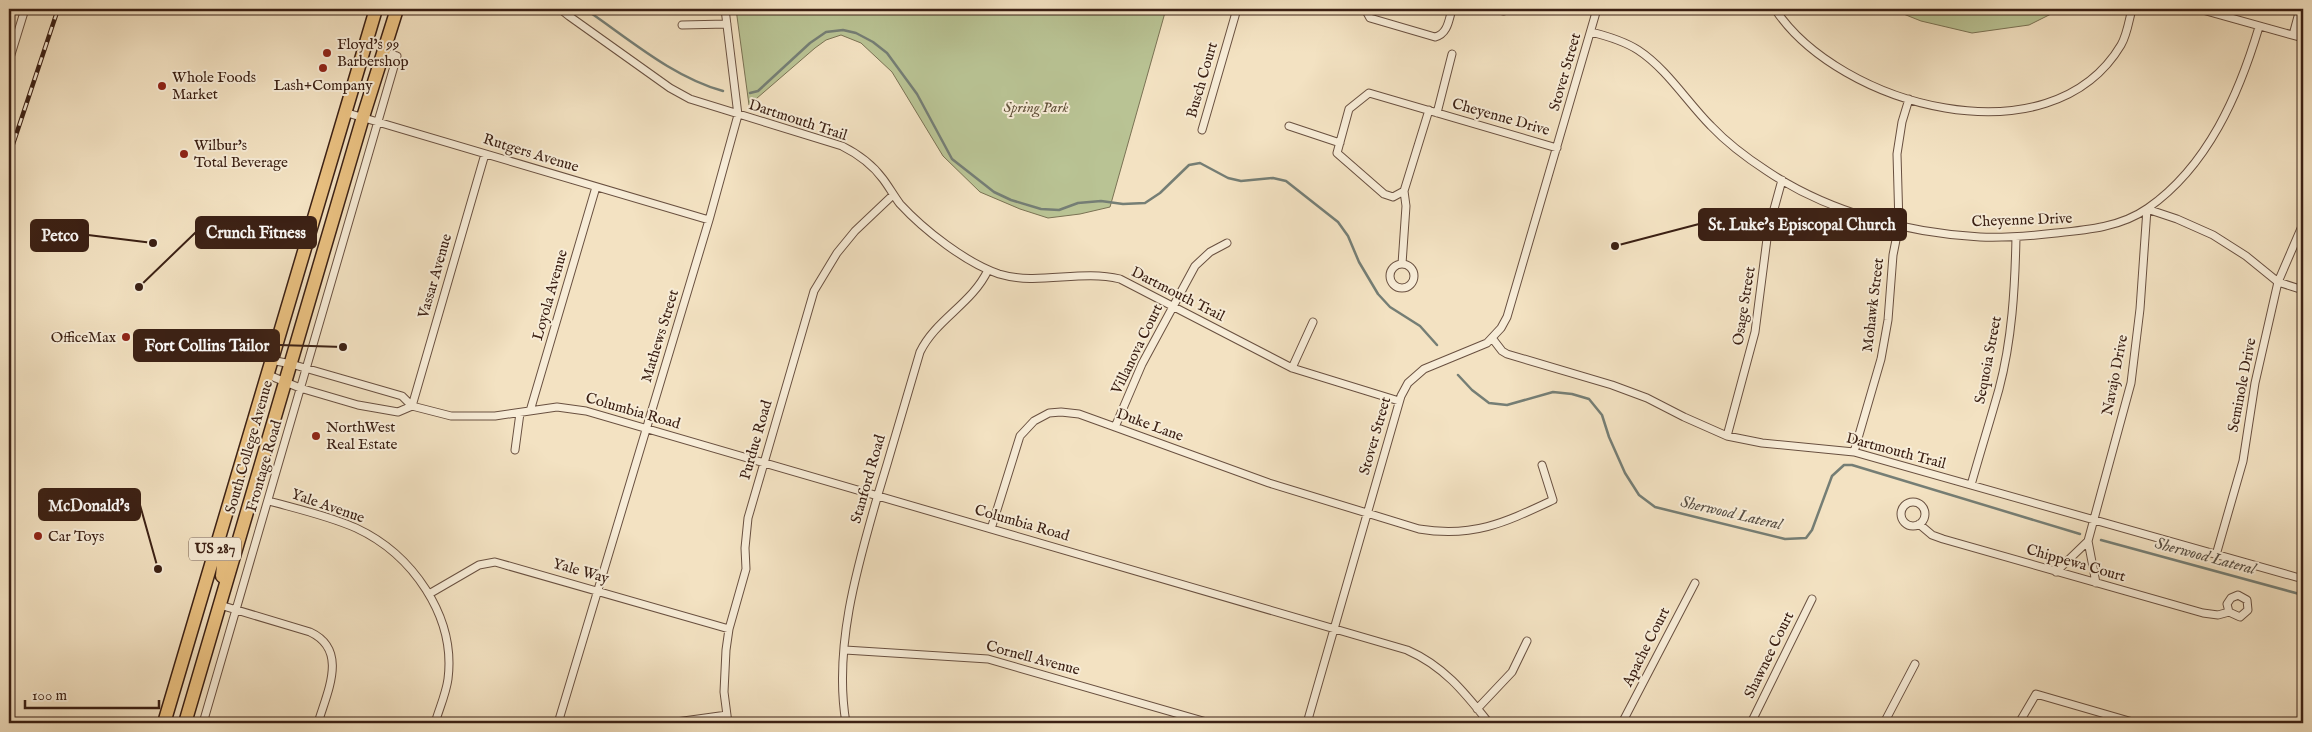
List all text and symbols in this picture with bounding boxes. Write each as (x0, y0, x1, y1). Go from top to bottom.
street label: Stover Street (1545, 31, 1585, 113)
place label: Floyd's 99 Barbershop (337, 35, 409, 71)
street label: Busch Court (1182, 40, 1222, 120)
marker: Floyd's 99 Barbershop (321, 47, 333, 59)
marker: Lash+Company (317, 62, 329, 74)
place label: Whole Foods Market (172, 68, 256, 104)
place label: Lash+Company (273, 76, 373, 95)
marker: Whole Foods Market (156, 80, 168, 92)
street label: Cheyenne Drive (1450, 94, 1552, 140)
street label: Dartmouth Trail (746, 95, 851, 145)
park label: Spring Park (1004, 98, 1068, 118)
street label: Rutgers Avenue (481, 129, 581, 177)
place label: Wilbur's Total Beverage (194, 136, 288, 172)
marker: Wilbur's Total Beverage (178, 148, 190, 160)
callout: St. Luke's Episcopal Church (1699, 209, 1906, 240)
street label: Cheyenne Drive (1971, 209, 2073, 231)
text: St. Luke's Episcopal Church (1708, 216, 1896, 236)
callout: Crunch Fitness (196, 217, 316, 248)
callout: Petco (31, 220, 88, 251)
text: Crunch Fitness (206, 224, 306, 244)
text: Petco (41, 227, 79, 247)
street label: Vassar Avenue (414, 231, 456, 321)
street label: Loyola Avenue (528, 247, 572, 343)
street label: Mohawk Street (1858, 257, 1888, 353)
street label: Dartmouth Trail (1128, 262, 1229, 326)
street label: Osage Street (1728, 265, 1760, 347)
street label: Mathews Street (637, 287, 683, 385)
street label: Villanova Court (1107, 301, 1167, 398)
street label: Sequoia Street (1970, 315, 2006, 405)
place label: OfficeMax (51, 328, 117, 347)
callout: Fort Collins Tailor (134, 330, 279, 361)
marker: OfficeMax (120, 331, 132, 343)
street label: Navajo Drive (2098, 333, 2132, 417)
street label: Seminole Drive (2224, 336, 2260, 434)
text: Fort Collins Tailor (145, 337, 269, 357)
street label: South College Avenue (221, 378, 277, 516)
street label: Columbia Road (583, 388, 684, 434)
street label: Stover Street (1355, 395, 1395, 477)
street label: Purdue Road (736, 397, 777, 482)
street label: Duke Lane (1114, 404, 1186, 446)
street label: Frontage Road (242, 417, 286, 514)
place label: NorthWest Real Estate (326, 418, 398, 454)
street label: Dartmouth Trail (1844, 429, 1949, 474)
marker: NorthWest Real Estate (310, 430, 322, 442)
street label: Stanford Road (846, 431, 890, 526)
street label: Yale Avenue (289, 485, 367, 527)
callout: McDonald's (39, 489, 140, 520)
water label: Sherwood Lateral (1678, 493, 1785, 536)
text: McDonald's (48, 497, 130, 517)
street label: Columbia Road (972, 500, 1073, 546)
place label: Car Toys (48, 527, 104, 546)
marker: Car Toys (32, 530, 44, 542)
water label: Sherwood Lateral (2152, 534, 2259, 580)
road number: US 287 (189, 538, 241, 560)
street label: Chippewa Court (2024, 540, 2128, 586)
street label: Yale Way (551, 554, 612, 588)
street label: Apache Court (1617, 604, 1674, 691)
street label: Shawnee Court (1740, 609, 1798, 701)
street label: Cornell Avenue (984, 636, 1082, 680)
scale bar (25, 677, 159, 709)
text: 100 m (32, 686, 68, 705)

